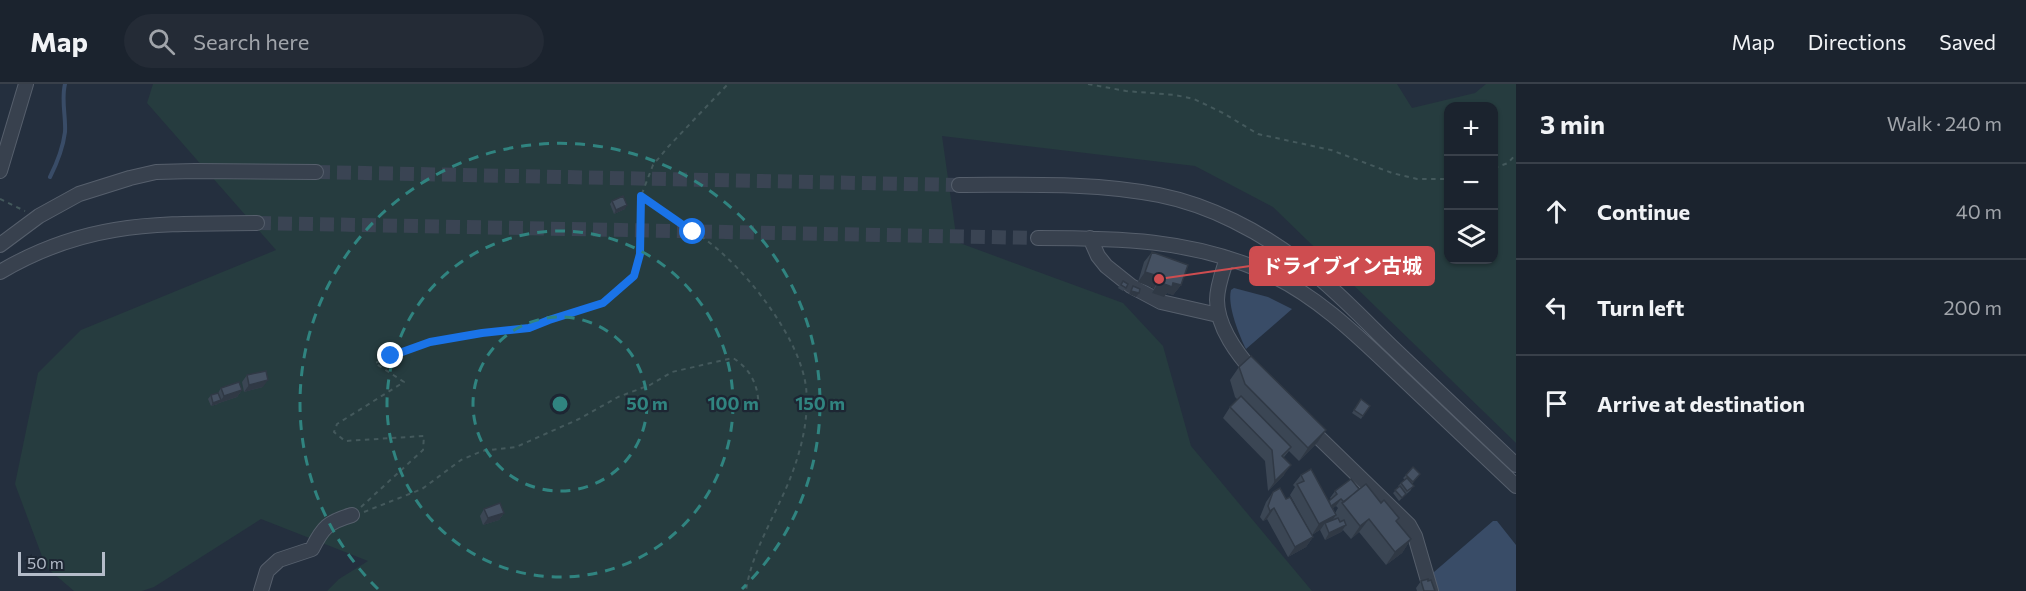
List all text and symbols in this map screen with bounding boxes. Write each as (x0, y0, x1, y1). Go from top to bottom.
search box (124, 14, 544, 68)
text: Map (30, 24, 88, 58)
icon: search (145, 25, 178, 58)
text: Search here (193, 28, 309, 55)
text: Map (1732, 29, 1775, 54)
text: Directions (1808, 29, 1906, 54)
text: Saved (1939, 29, 1996, 54)
map controls (1444, 102, 1498, 264)
button: + (1444, 102, 1498, 156)
text: 3 min (1540, 108, 1605, 139)
text: Walk · 240 m (1887, 111, 2002, 135)
button: − (1444, 156, 1498, 210)
icon: ahead (1540, 195, 1573, 228)
text: Continue (1597, 198, 1690, 225)
text: 40 m (1956, 199, 2002, 223)
button: layers (1444, 210, 1498, 264)
route start (679, 218, 705, 244)
callout: ドライブイン古城 (1250, 247, 1434, 285)
text: ドライブイン古城 (1262, 253, 1422, 277)
icon: left (1540, 291, 1573, 324)
text: Turn left (1597, 294, 1684, 321)
text: 200 m (1944, 295, 2002, 319)
route end (377, 342, 403, 368)
icon: arrive (1540, 387, 1573, 420)
text: Arrive at destination (1597, 390, 1805, 417)
text: 50 m (626, 392, 668, 414)
text: 100 m (707, 392, 759, 414)
text: 150 m (795, 392, 845, 414)
centre of rings (550, 394, 570, 414)
scale bar (18, 549, 105, 576)
text: 50 m (27, 553, 64, 572)

